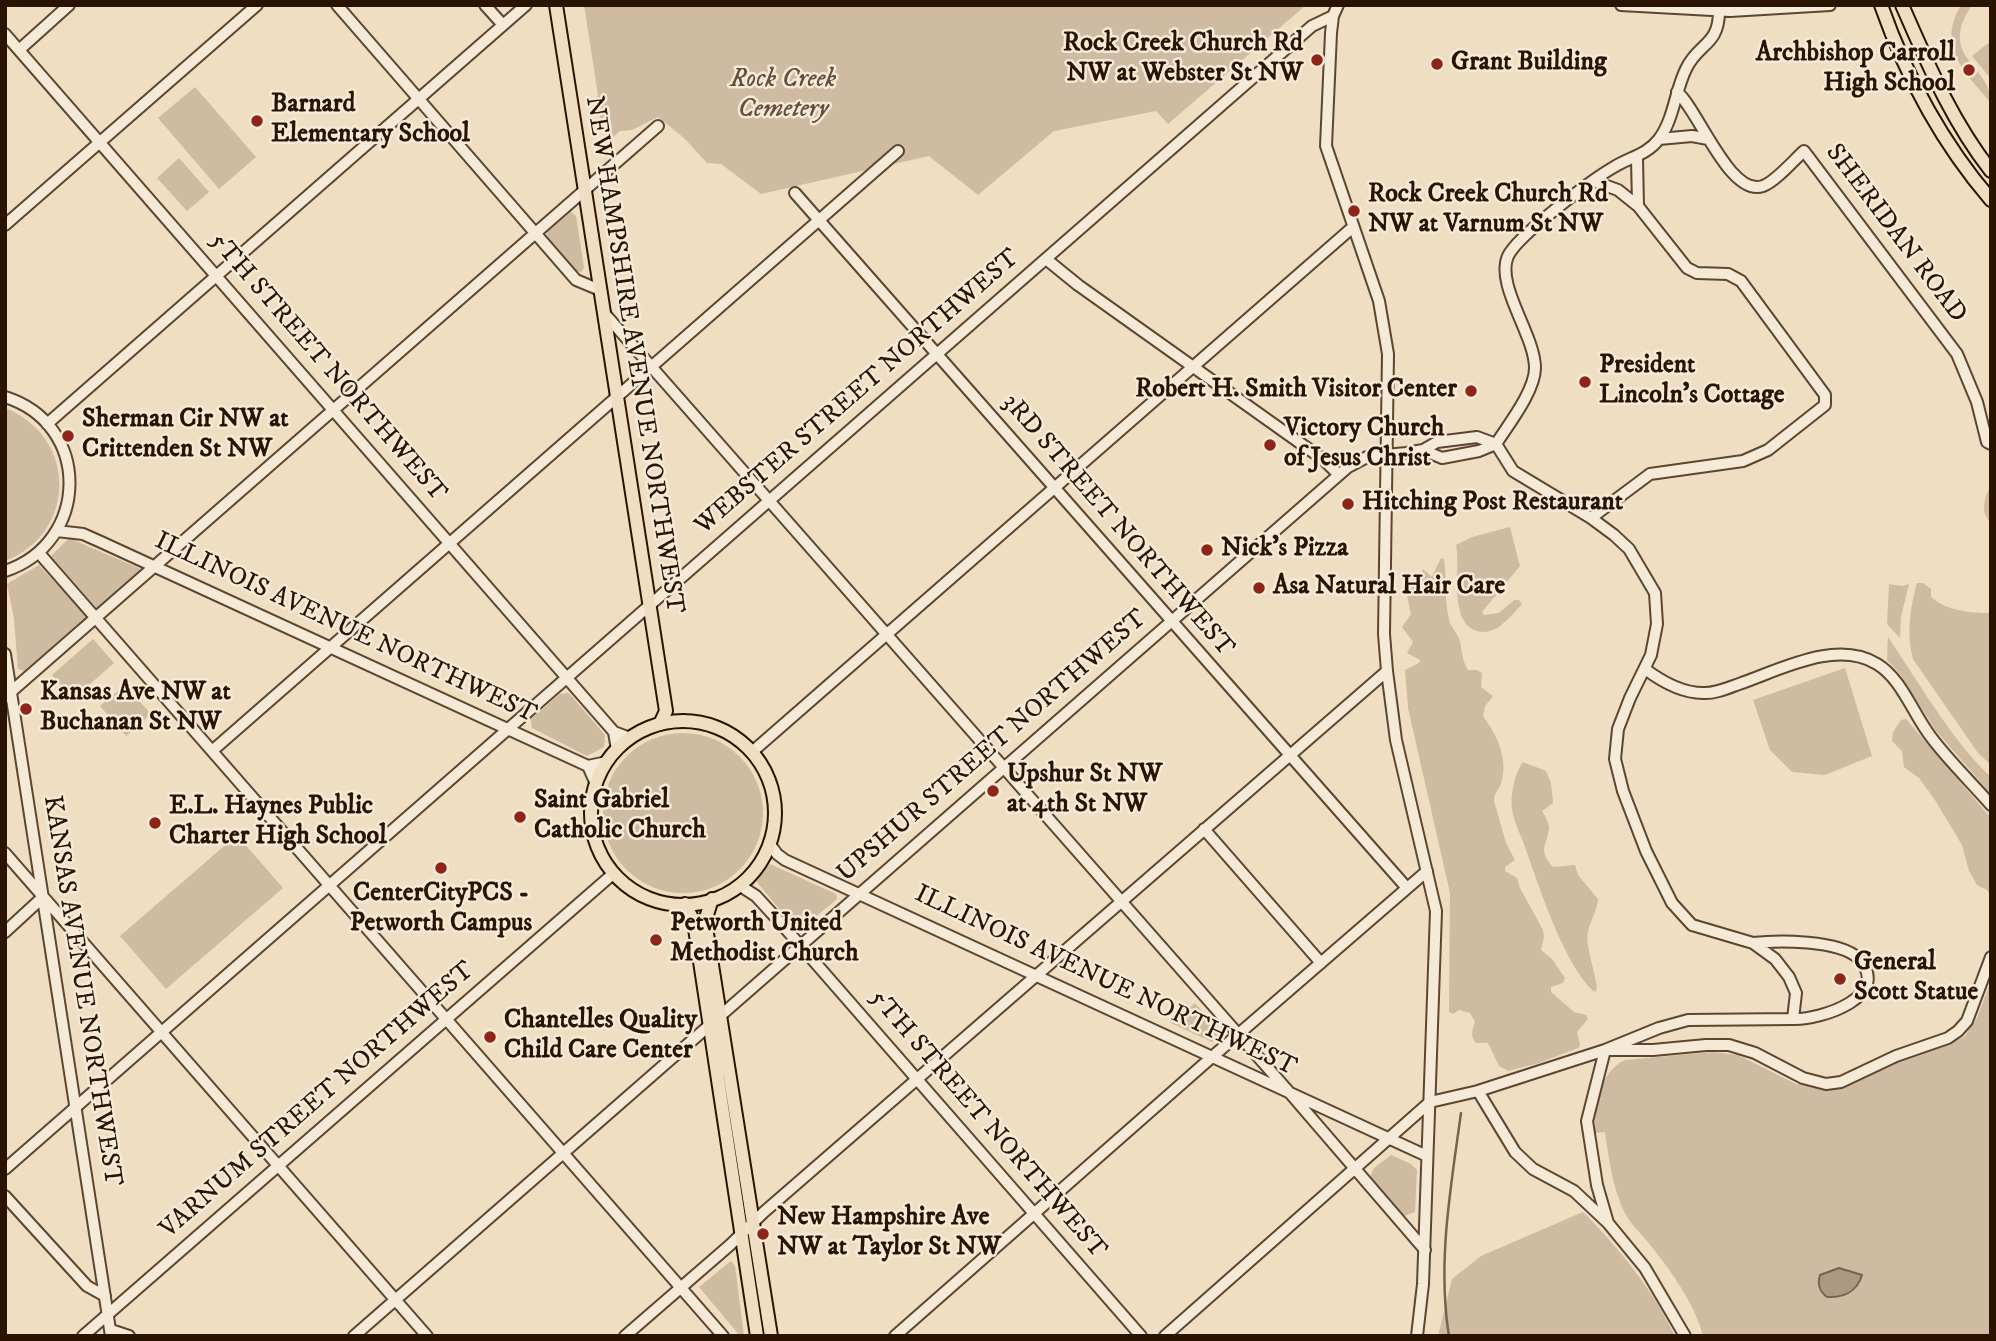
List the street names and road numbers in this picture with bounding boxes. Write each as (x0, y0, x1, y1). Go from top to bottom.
street label: NEW HAMPSHIRE AVENUE NORTHWEST (577, 94, 689, 616)
street label: SHERIDAN ROAD (1818, 138, 1972, 330)
street label: 5TH STREET NORTHWEST (202, 227, 452, 509)
street label: WEBSTER STREET NORTHWEST (689, 244, 1027, 542)
street label: 3RD STREET NORTHWEST (994, 388, 1240, 664)
street label: ILLINOIS AVENUE NORTHWEST (149, 527, 541, 731)
street label: UPSHUR STREET NORTHWEST (832, 604, 1154, 890)
street label: KANSAS AVENUE NORTHWEST (35, 793, 127, 1189)
street label: ILLINOIS AVENUE NORTHWEST (909, 880, 1301, 1084)
street label: VARNUM STREET NORTHWEST (154, 956, 482, 1246)
street label: 5TH STREET NORTHWEST (862, 984, 1112, 1266)

